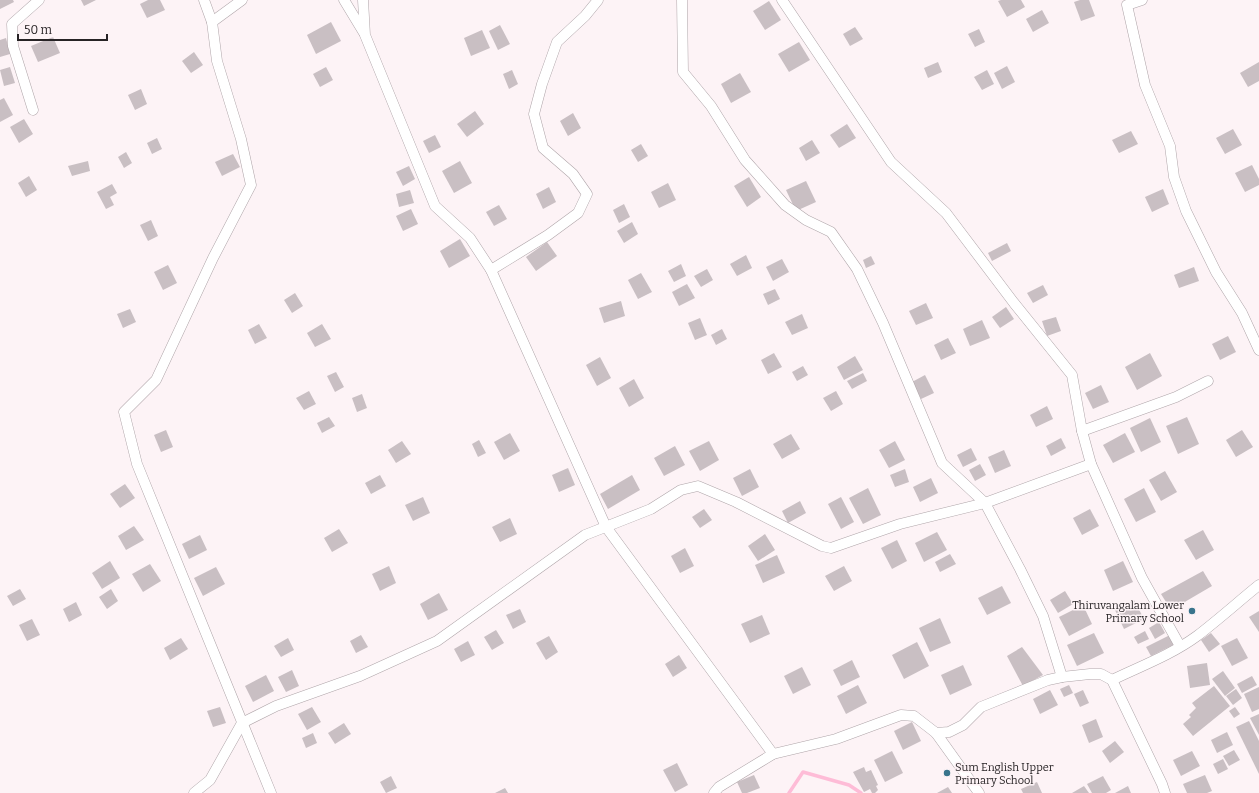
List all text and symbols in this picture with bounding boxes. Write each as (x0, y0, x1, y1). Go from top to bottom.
scale bar (18, 16, 107, 42)
text: 50 m (24, 23, 53, 37)
place label: Thiruvangalam Lower Primary School (1072, 599, 1184, 625)
marker: Thiruvangalam Lower Primary School (1187, 606, 1197, 616)
place label: Sum English Upper Primary School (955, 761, 1054, 787)
marker: Sum English Upper Primary School (942, 768, 952, 778)

